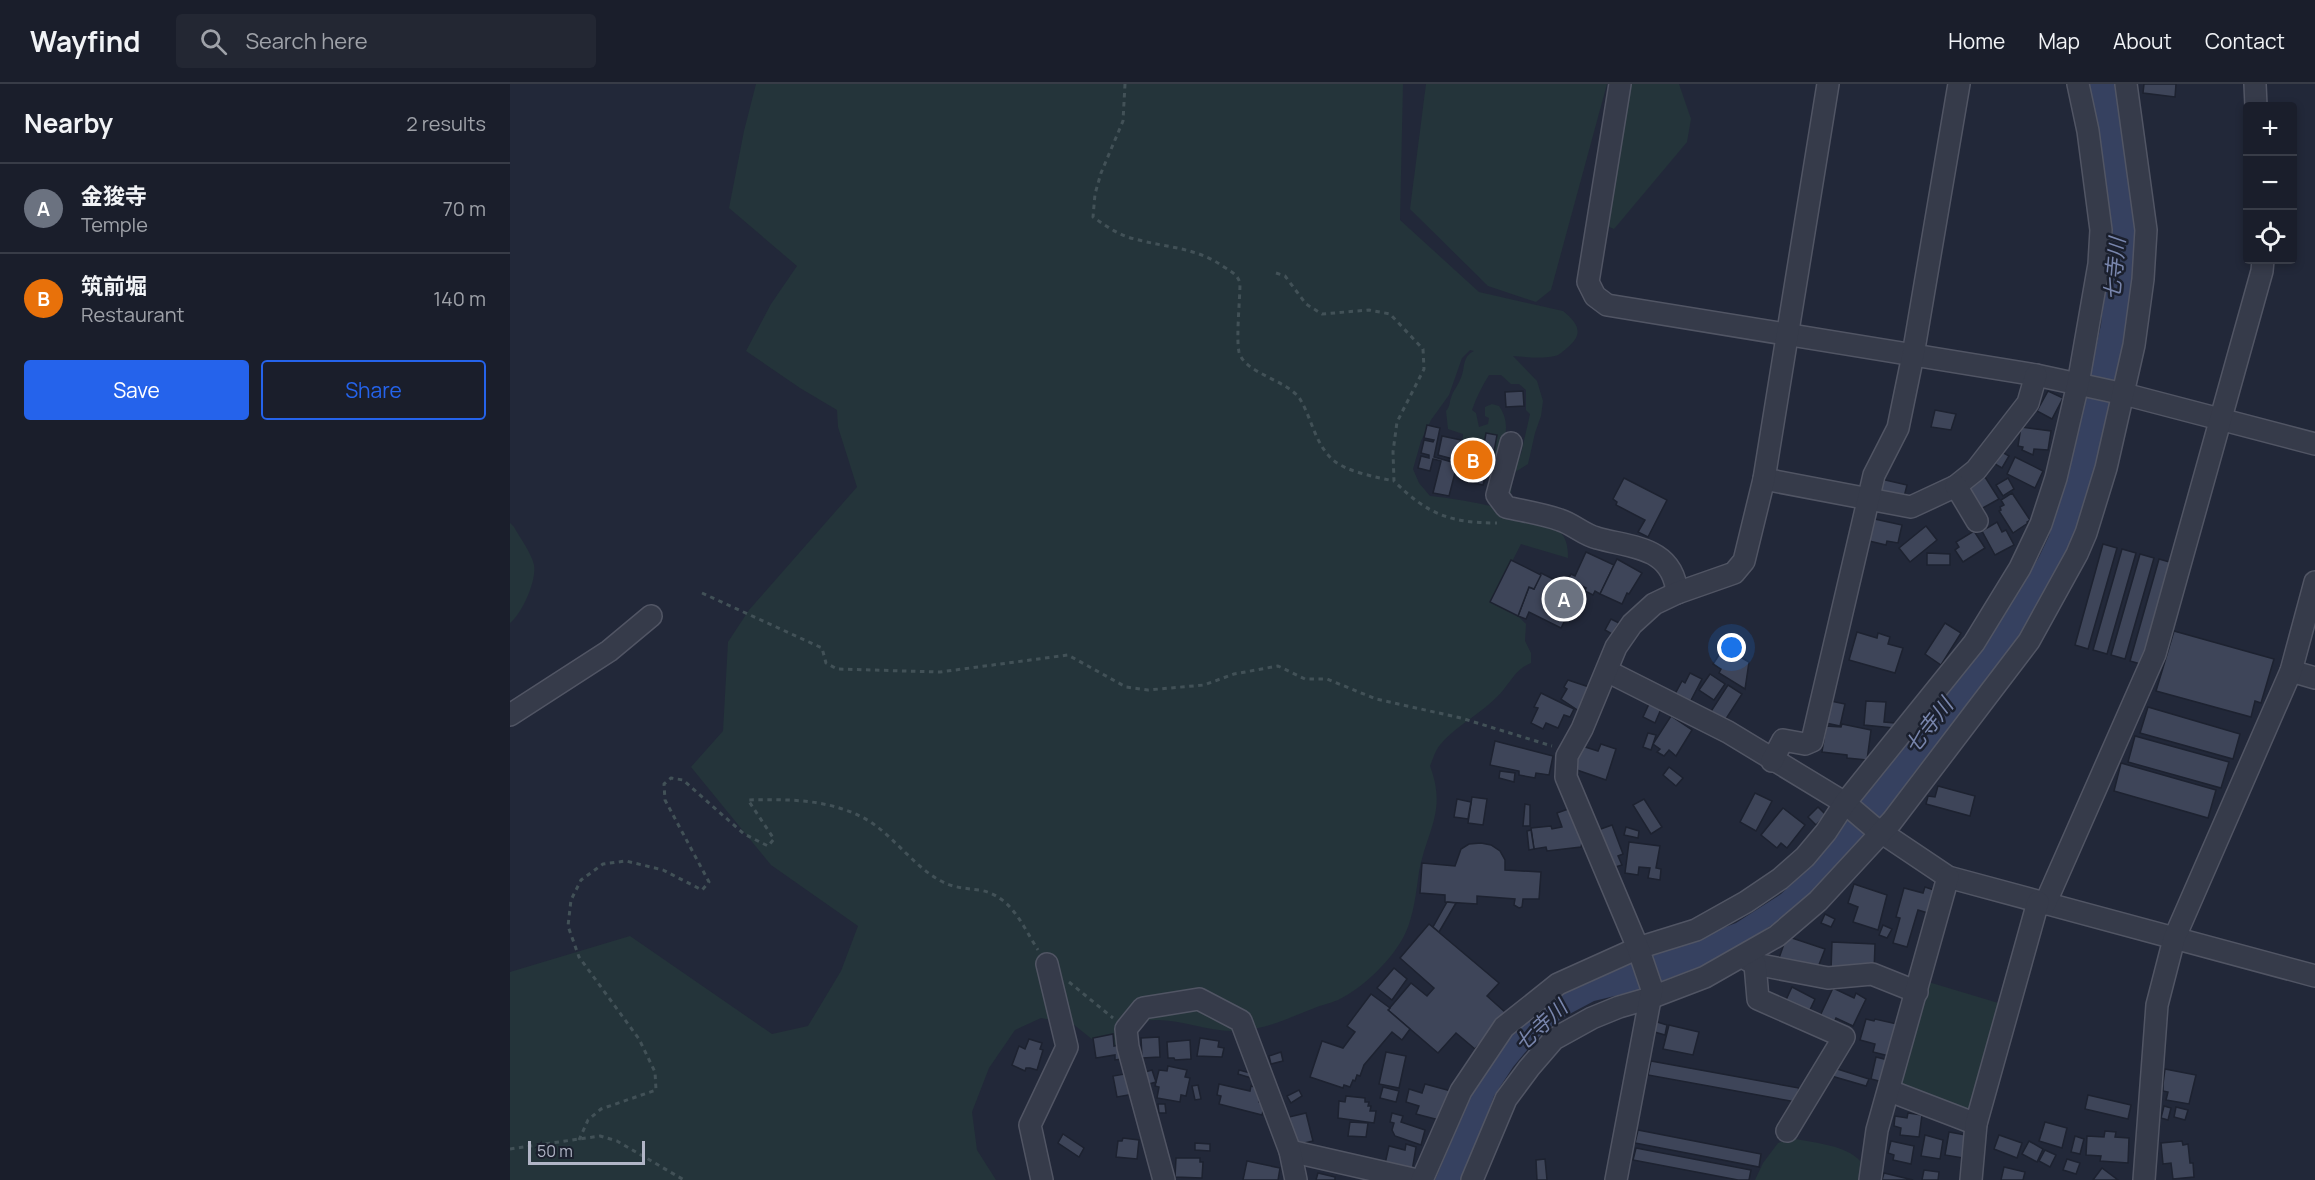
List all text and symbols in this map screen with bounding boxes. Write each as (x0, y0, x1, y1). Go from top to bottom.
search box (176, 14, 596, 68)
text: Wayfind (30, 22, 140, 60)
icon: search (197, 25, 230, 58)
text: Search here (245, 26, 368, 56)
text: Home (1948, 27, 2005, 55)
text: Map (2038, 27, 2080, 55)
text: About (2113, 27, 2172, 55)
text: Contact (2205, 27, 2285, 55)
map controls (2243, 102, 2297, 264)
button: + (2243, 102, 2297, 156)
text: Nearby (24, 105, 113, 141)
text: 2 results (406, 110, 486, 137)
button: − (2243, 156, 2297, 210)
text: 金狻寺 (81, 181, 147, 211)
text: A (37, 195, 50, 222)
text: 70 m (443, 195, 486, 222)
button: locate (2243, 210, 2297, 264)
text: Temple (81, 211, 148, 238)
water label: 七寺川 (2097, 234, 2131, 302)
text: 筑前堀 (81, 271, 147, 301)
text: B (37, 285, 50, 312)
text: 140 m (433, 285, 486, 312)
text: Restaurant (81, 301, 185, 328)
button: Save (24, 360, 249, 420)
button: Share (261, 360, 486, 420)
pin: B (1454, 438, 1492, 482)
pin: A (1544, 576, 1584, 622)
your location (1717, 633, 1746, 662)
water label: 七寺川 (1898, 690, 1960, 759)
water label: 七寺川 (1508, 992, 1574, 1057)
scale bar (528, 1138, 645, 1166)
text: 50 m (537, 1140, 573, 1162)

